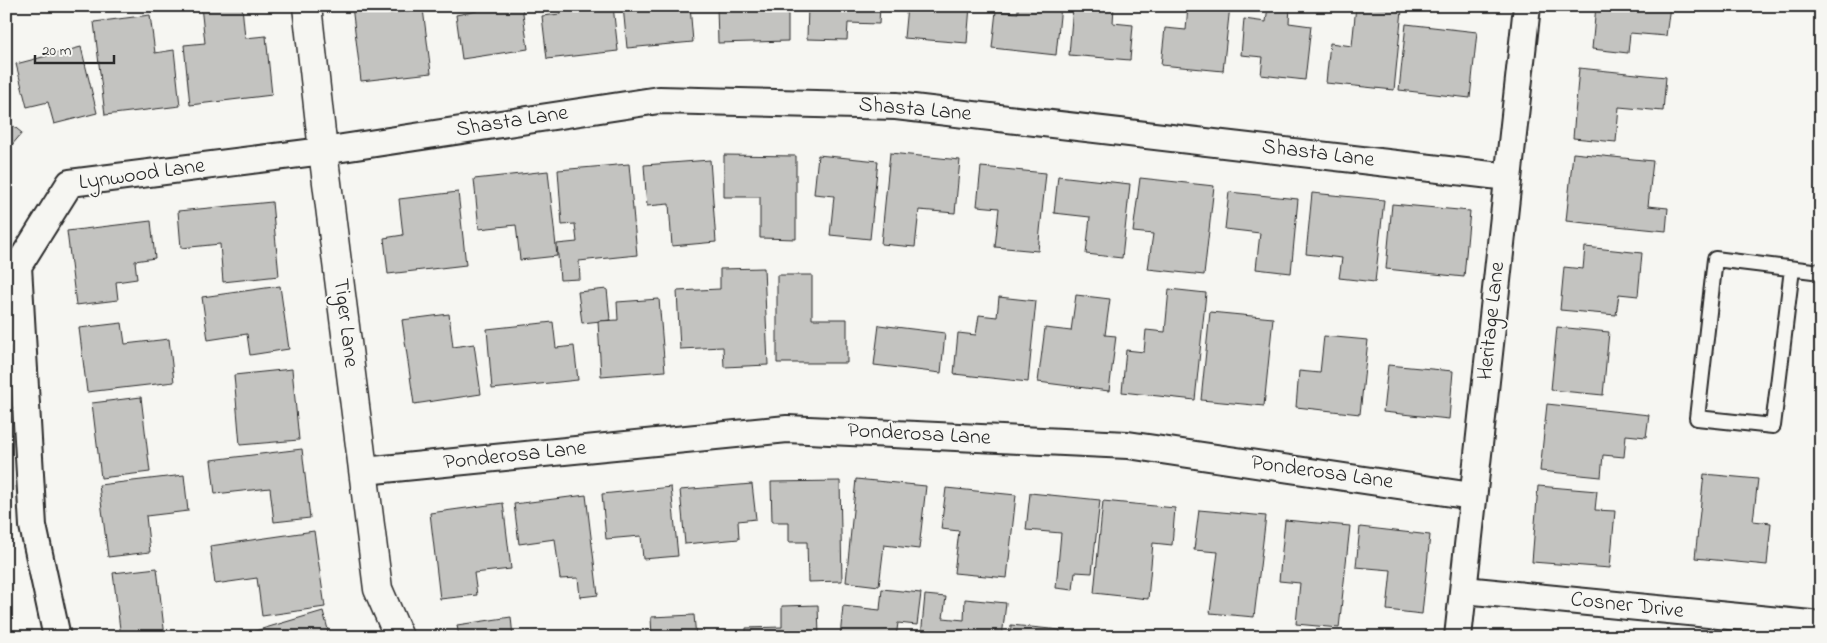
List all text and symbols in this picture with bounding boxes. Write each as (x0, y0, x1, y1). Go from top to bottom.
scale bar (35, 32, 114, 64)
text: 20 m (42, 40, 72, 62)
street label: Shasta Lane (857, 89, 973, 131)
street label: Shasta Lane (454, 97, 571, 147)
street label: Shasta Lane (1260, 131, 1376, 177)
street label: Lynwood Lane (77, 150, 207, 201)
street label: Heritage Lane (1470, 260, 1515, 382)
street label: Tiger Lane (323, 277, 366, 370)
street label: Ponderosa Lane (847, 415, 992, 455)
street label: Ponderosa Lane (442, 433, 588, 479)
street label: Ponderosa Lane (1249, 447, 1395, 499)
street label: Cosner Drive (1569, 584, 1685, 628)

